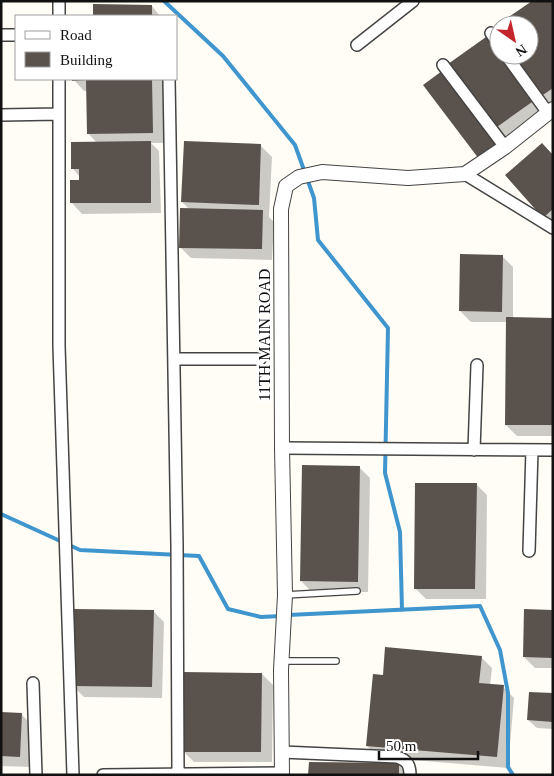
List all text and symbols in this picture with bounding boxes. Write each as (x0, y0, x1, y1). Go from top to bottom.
legend (15, 15, 178, 80)
north arrow (489, 15, 539, 65)
text: Road (60, 27, 92, 43)
text: N (513, 41, 529, 59)
text: Building (60, 52, 113, 68)
street label: 11TH MAIN ROAD (256, 269, 273, 401)
scale bar (379, 728, 478, 760)
text: 50 m (386, 738, 417, 754)

